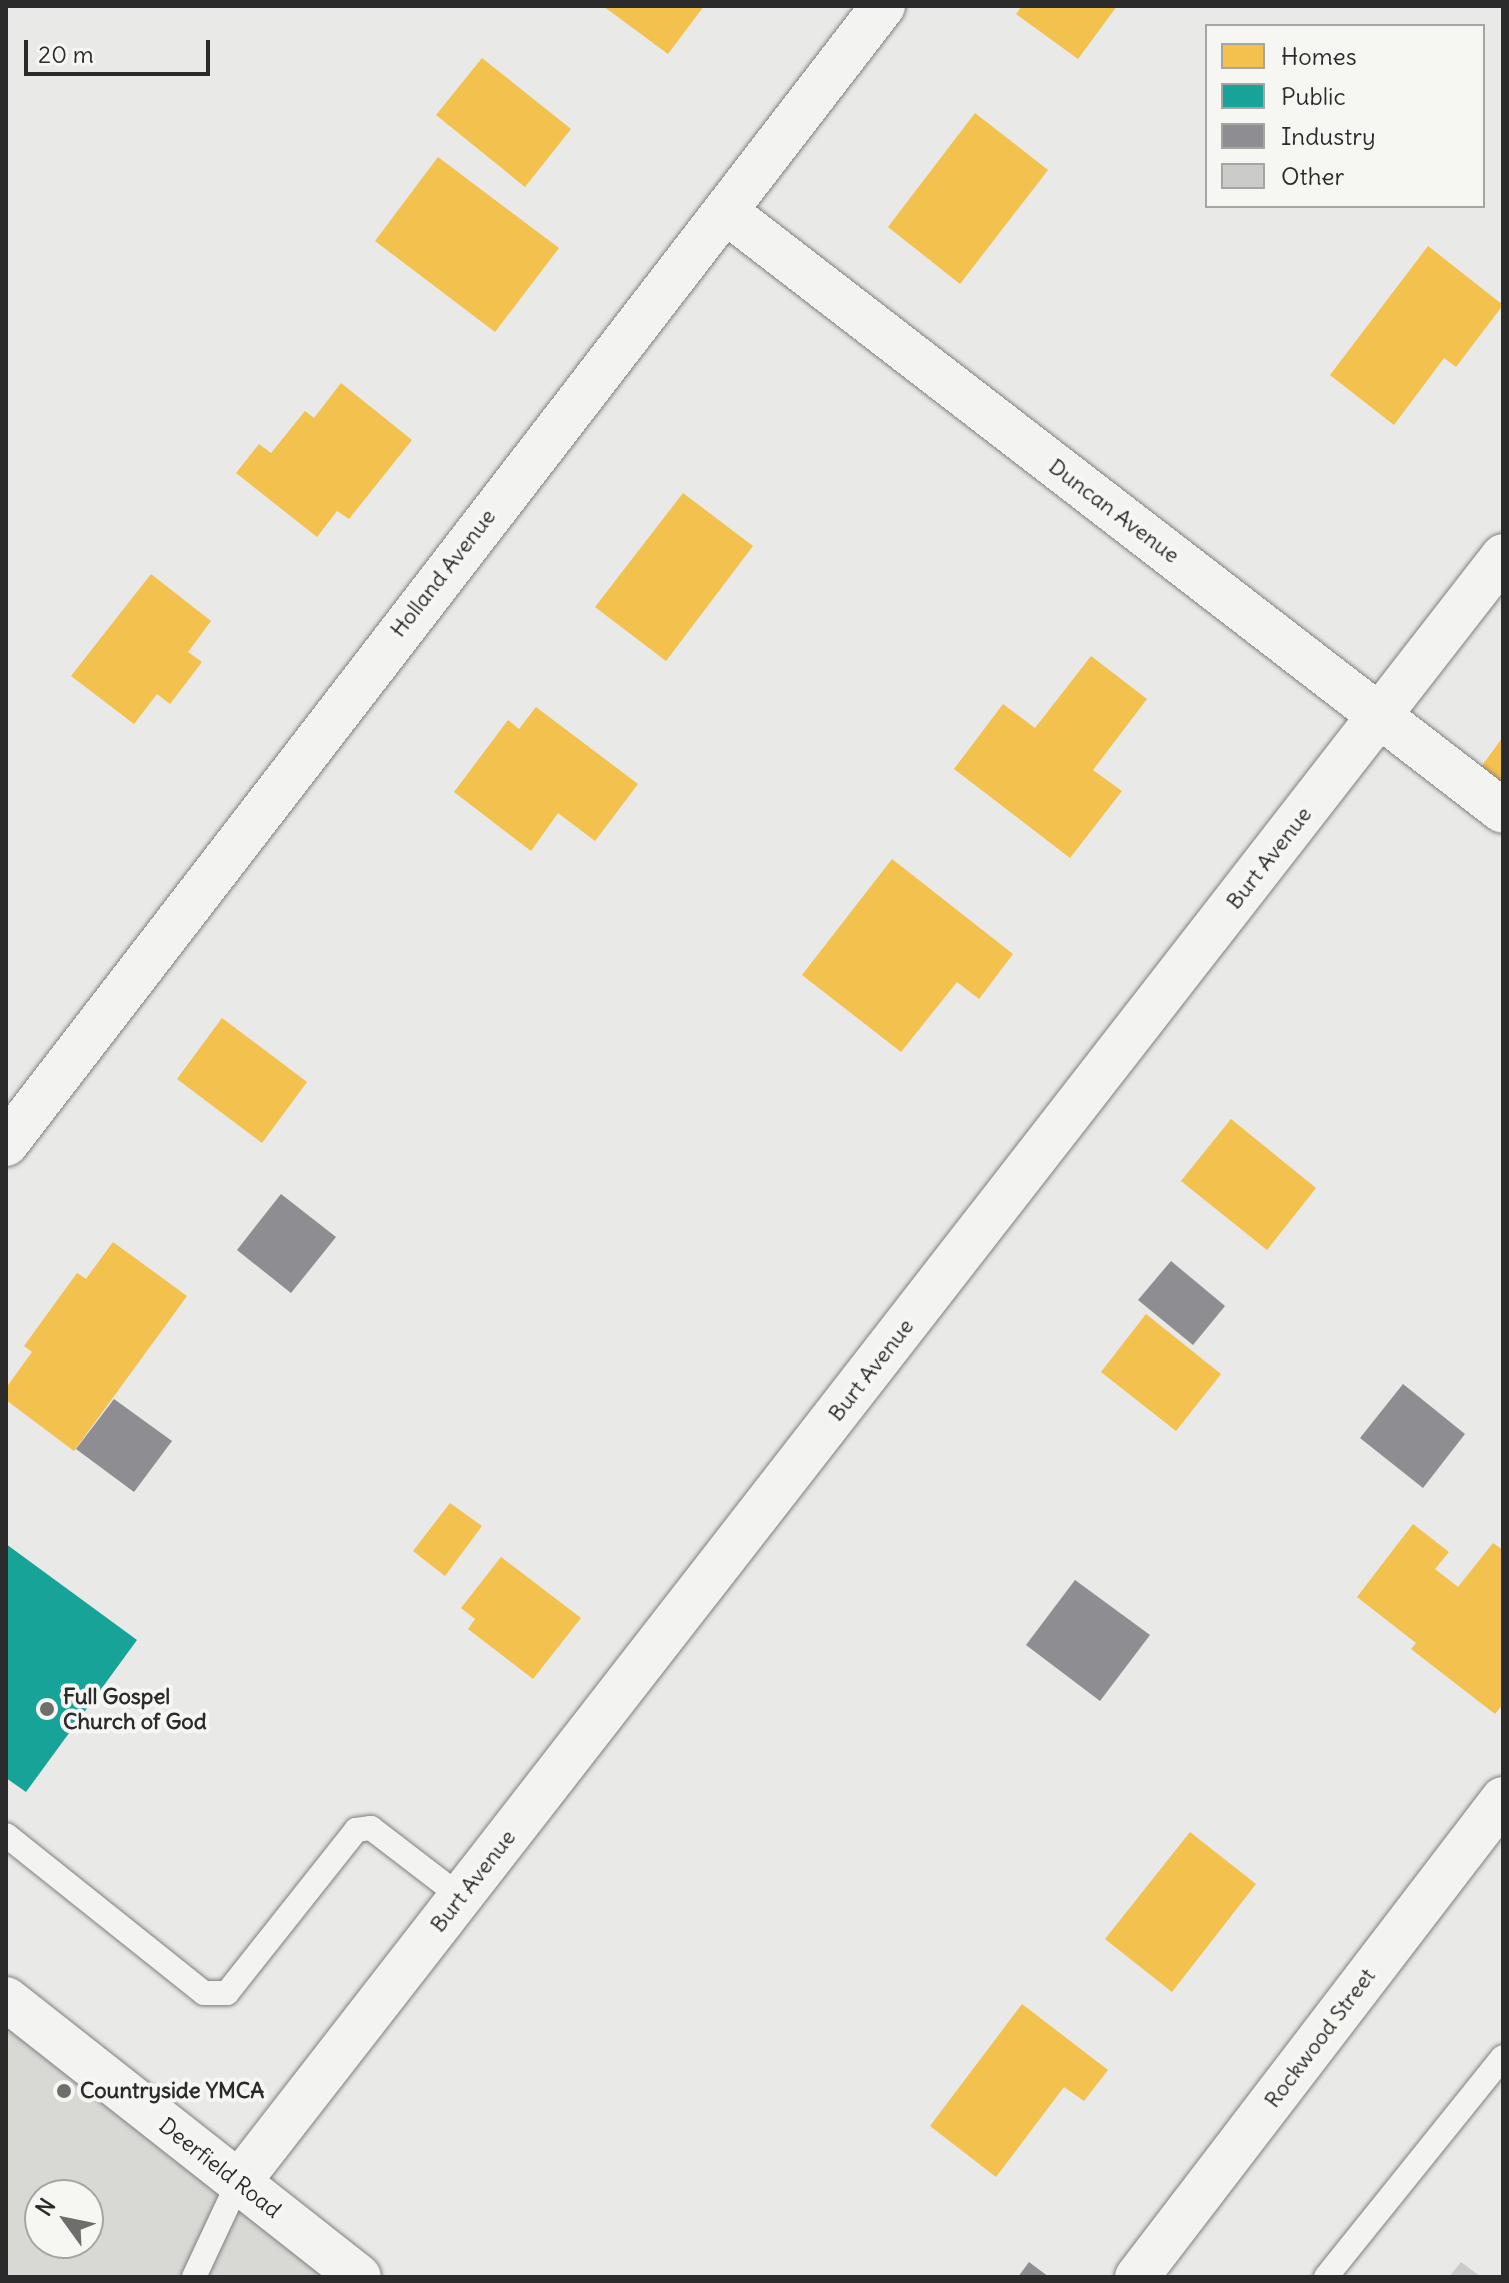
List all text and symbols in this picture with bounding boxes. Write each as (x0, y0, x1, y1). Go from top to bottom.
scale bar (28, 24, 214, 74)
legend (1205, 24, 1485, 208)
text: 20 m (38, 39, 94, 69)
text: Homes (1281, 41, 1357, 71)
text: Public (1281, 81, 1346, 111)
text: Industry (1281, 121, 1376, 151)
text: Other (1281, 161, 1344, 191)
street label: Duncan Avenue (1044, 453, 1184, 569)
street label: Holland Avenue (385, 504, 501, 642)
street label: Burt Avenue (1221, 802, 1317, 914)
street label: Burt Avenue (823, 1314, 919, 1426)
place label: Full Gospel Church of God (63, 1683, 207, 1734)
marker: Full Gospel Church of God (38, 1700, 56, 1718)
street label: Burt Avenue (425, 1825, 521, 1937)
street label: Rockwood Street (1259, 1963, 1381, 2113)
place label: Countryside YMCA (80, 2078, 264, 2104)
marker: Countryside YMCA (55, 2082, 73, 2100)
street label: Deerfield Road (154, 2112, 286, 2224)
north arrow (24, 2179, 104, 2259)
text: N (30, 2193, 61, 2221)

